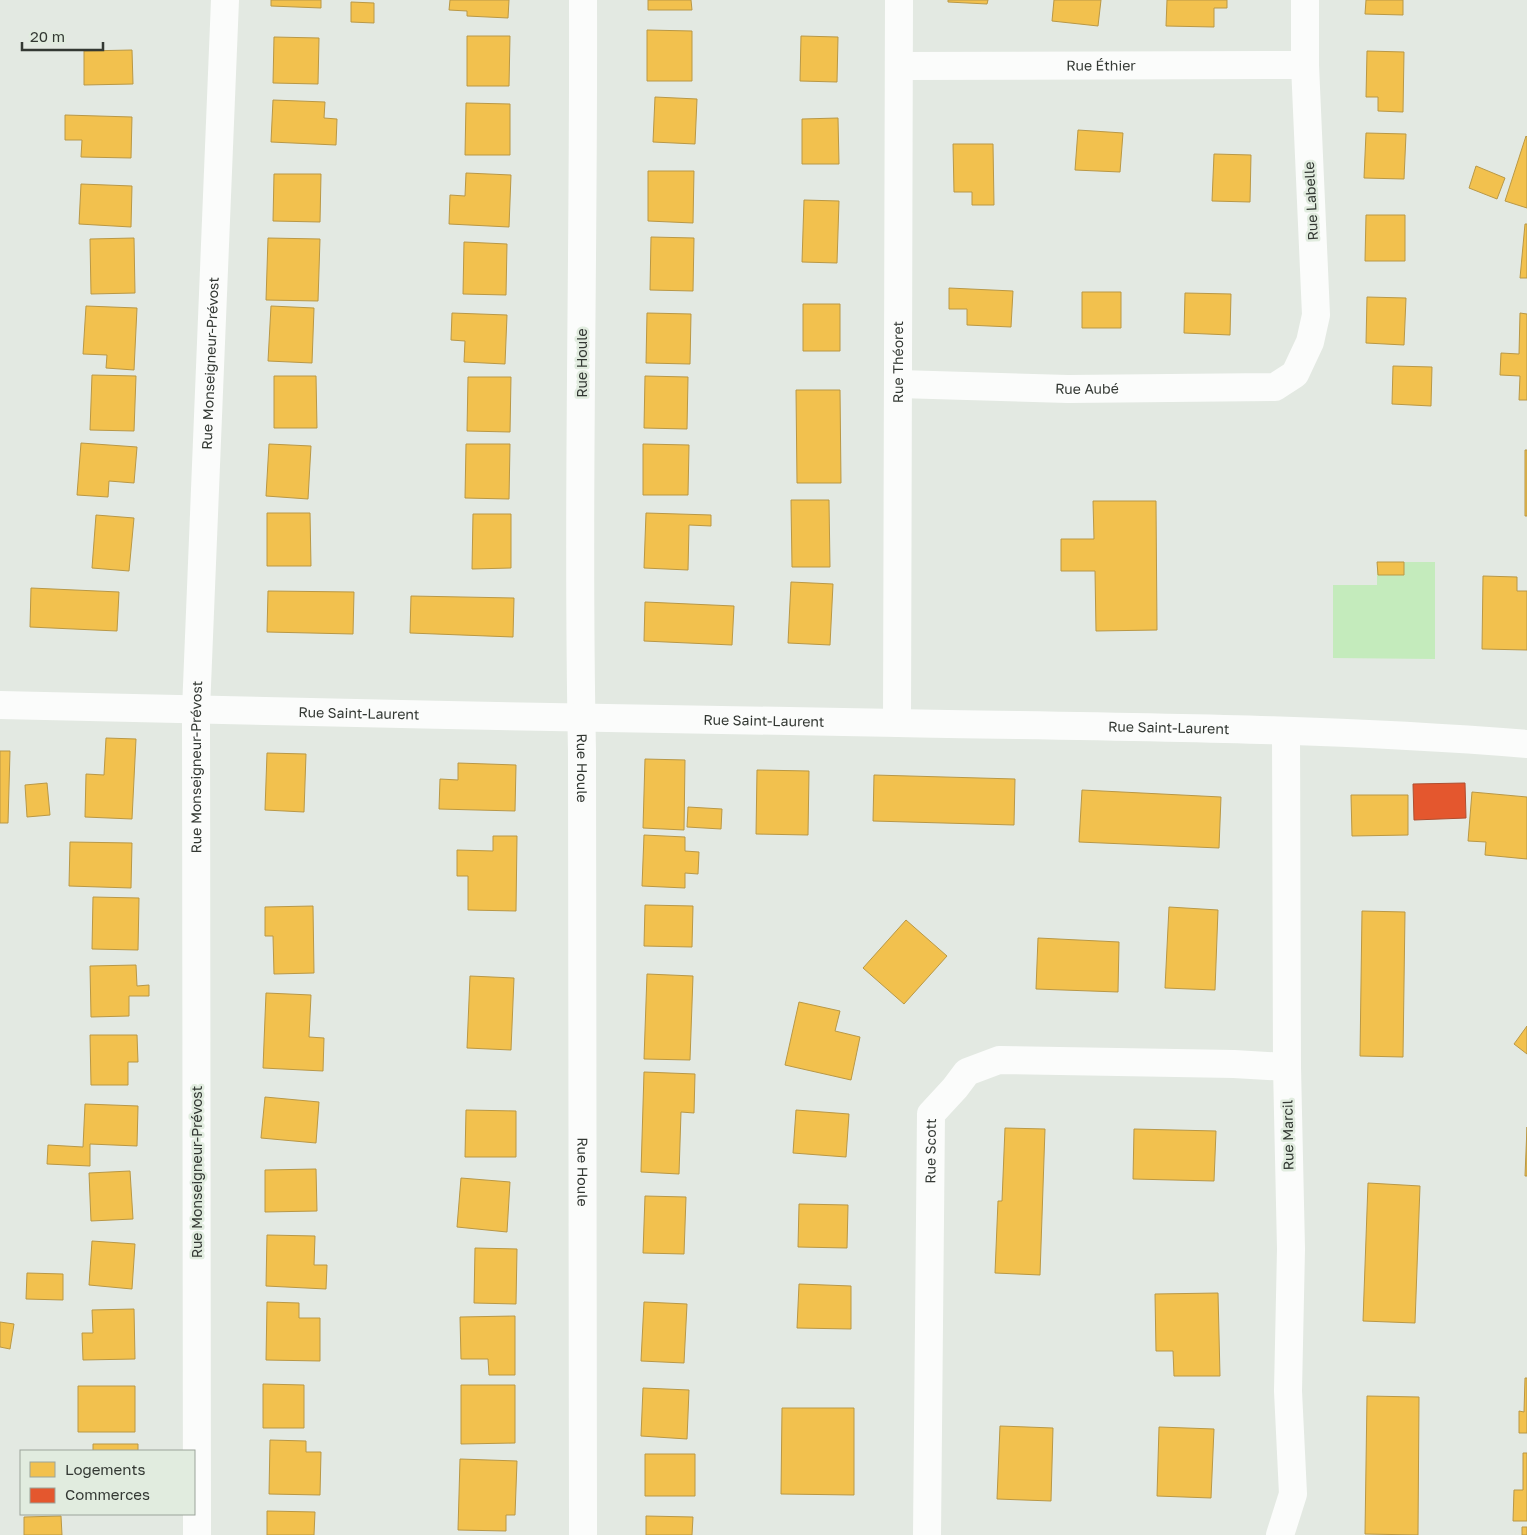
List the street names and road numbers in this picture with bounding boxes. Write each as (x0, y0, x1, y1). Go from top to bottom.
street label: Rue Éthier (1066, 56, 1136, 74)
street label: Rue Labelle (1300, 161, 1321, 241)
street label: Rue Monseigneur-Prévost (198, 277, 222, 450)
street label: Rue Théoret (889, 321, 906, 403)
street label: Rue Houle (573, 328, 590, 398)
street label: Rue Aubé (1055, 380, 1119, 397)
street label: Rue Monseigneur-Prévost (187, 680, 205, 853)
street label: Rue Saint-Laurent (298, 703, 420, 723)
street label: Rue Saint-Laurent (703, 711, 825, 730)
street label: Rue Saint-Laurent (1108, 717, 1230, 737)
street label: Rue Houle (574, 733, 591, 803)
street label: Rue Monseigneur-Prévost (188, 1086, 205, 1258)
street label: Rue Marcil (1278, 1100, 1297, 1170)
street label: Rue Scott (921, 1118, 939, 1184)
street label: Rue Houle (574, 1137, 592, 1207)

